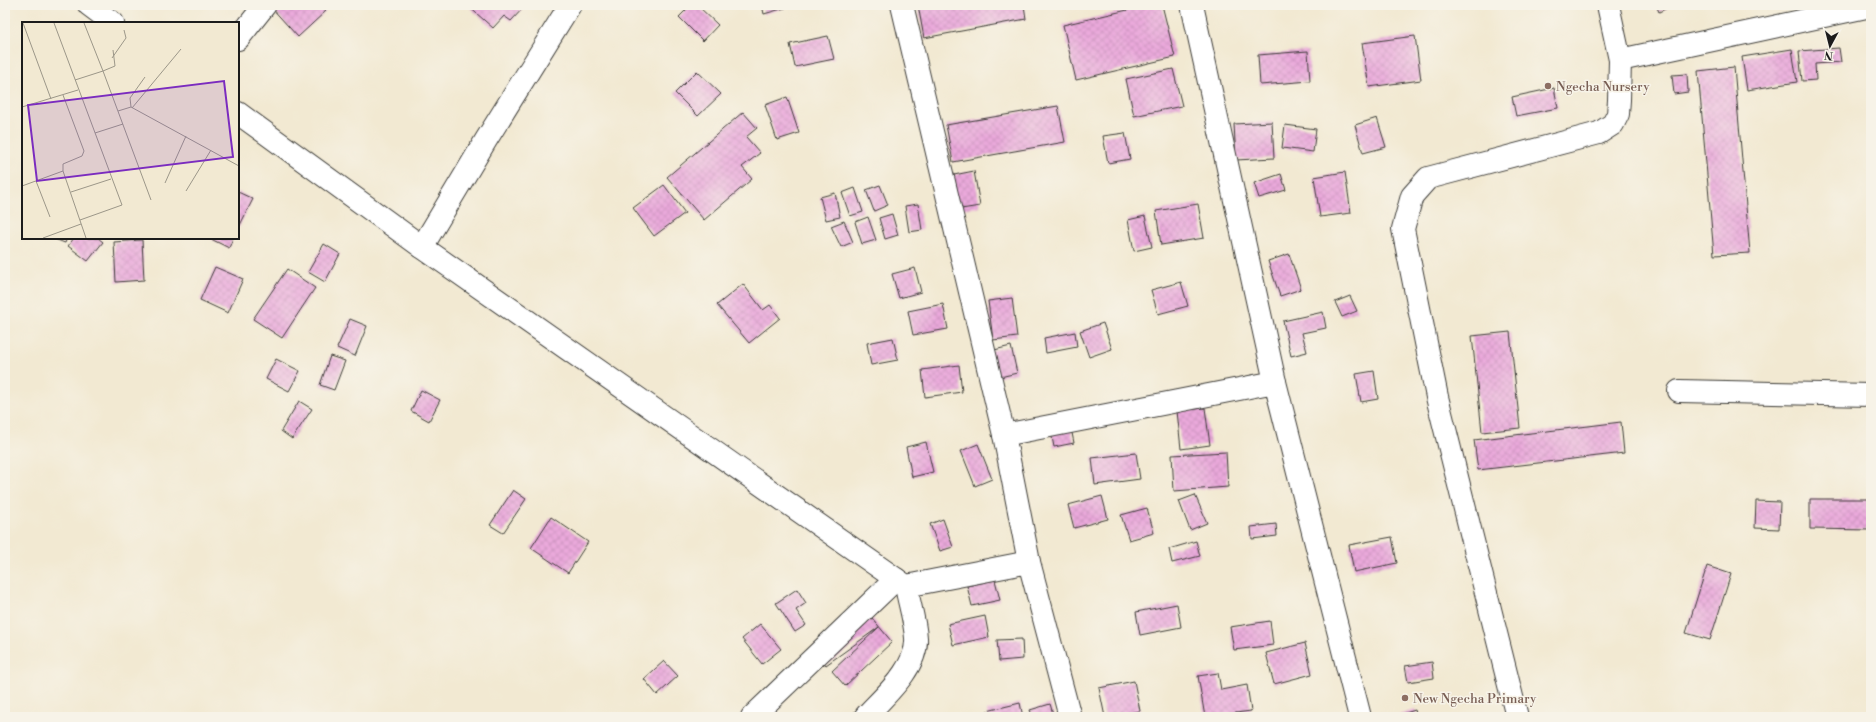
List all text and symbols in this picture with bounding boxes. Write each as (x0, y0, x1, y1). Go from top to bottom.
inset map (22, 22, 239, 239)
north arrow (1810, 26, 1850, 66)
text: N (1823, 47, 1834, 62)
place label: Ngecha Nursery (1556, 79, 1650, 95)
marker: Ngecha Nursery (1543, 81, 1553, 91)
place label: New Ngecha Primary (1413, 691, 1537, 707)
marker: New Ngecha Primary (1400, 693, 1410, 703)

